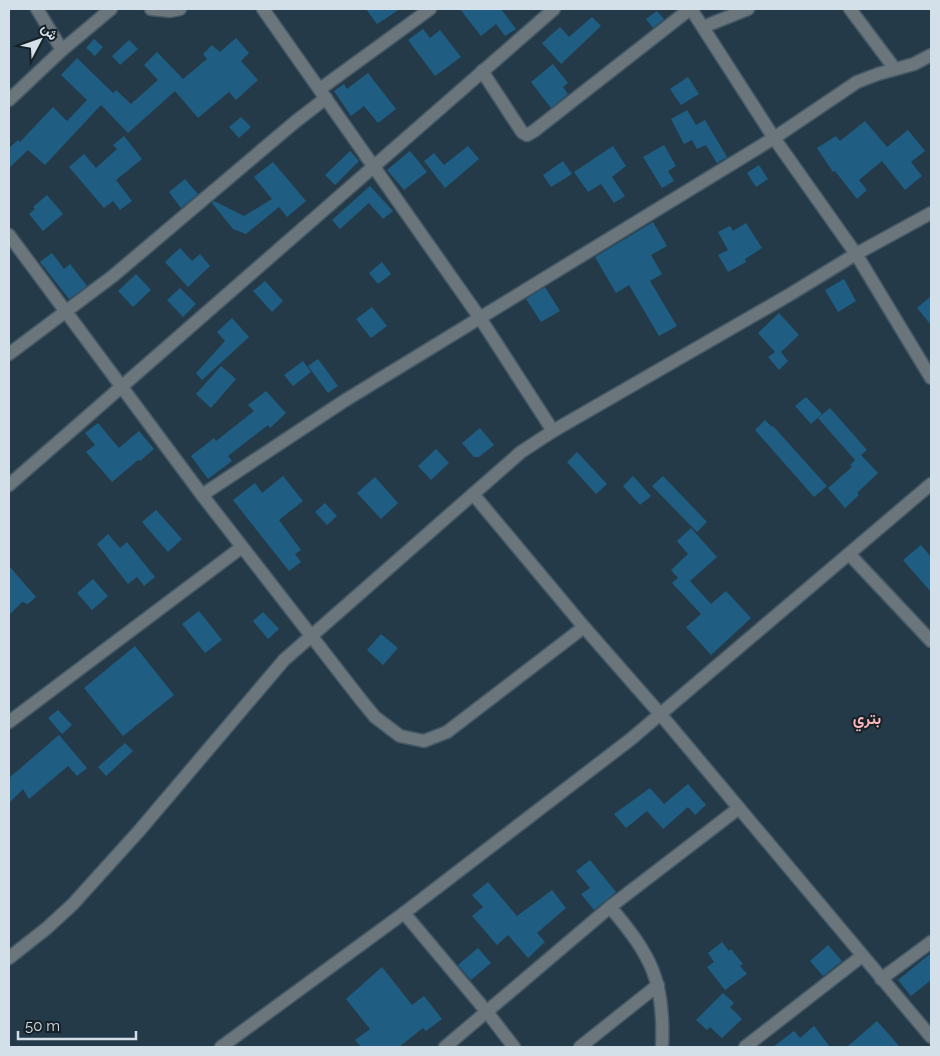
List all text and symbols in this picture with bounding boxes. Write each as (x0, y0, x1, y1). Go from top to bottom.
north arrow (15, 15, 65, 65)
text: ش (37, 20, 61, 44)
district label: بتري (853, 709, 881, 732)
scale bar (18, 1008, 135, 1040)
text: 50 m (25, 1017, 60, 1035)

